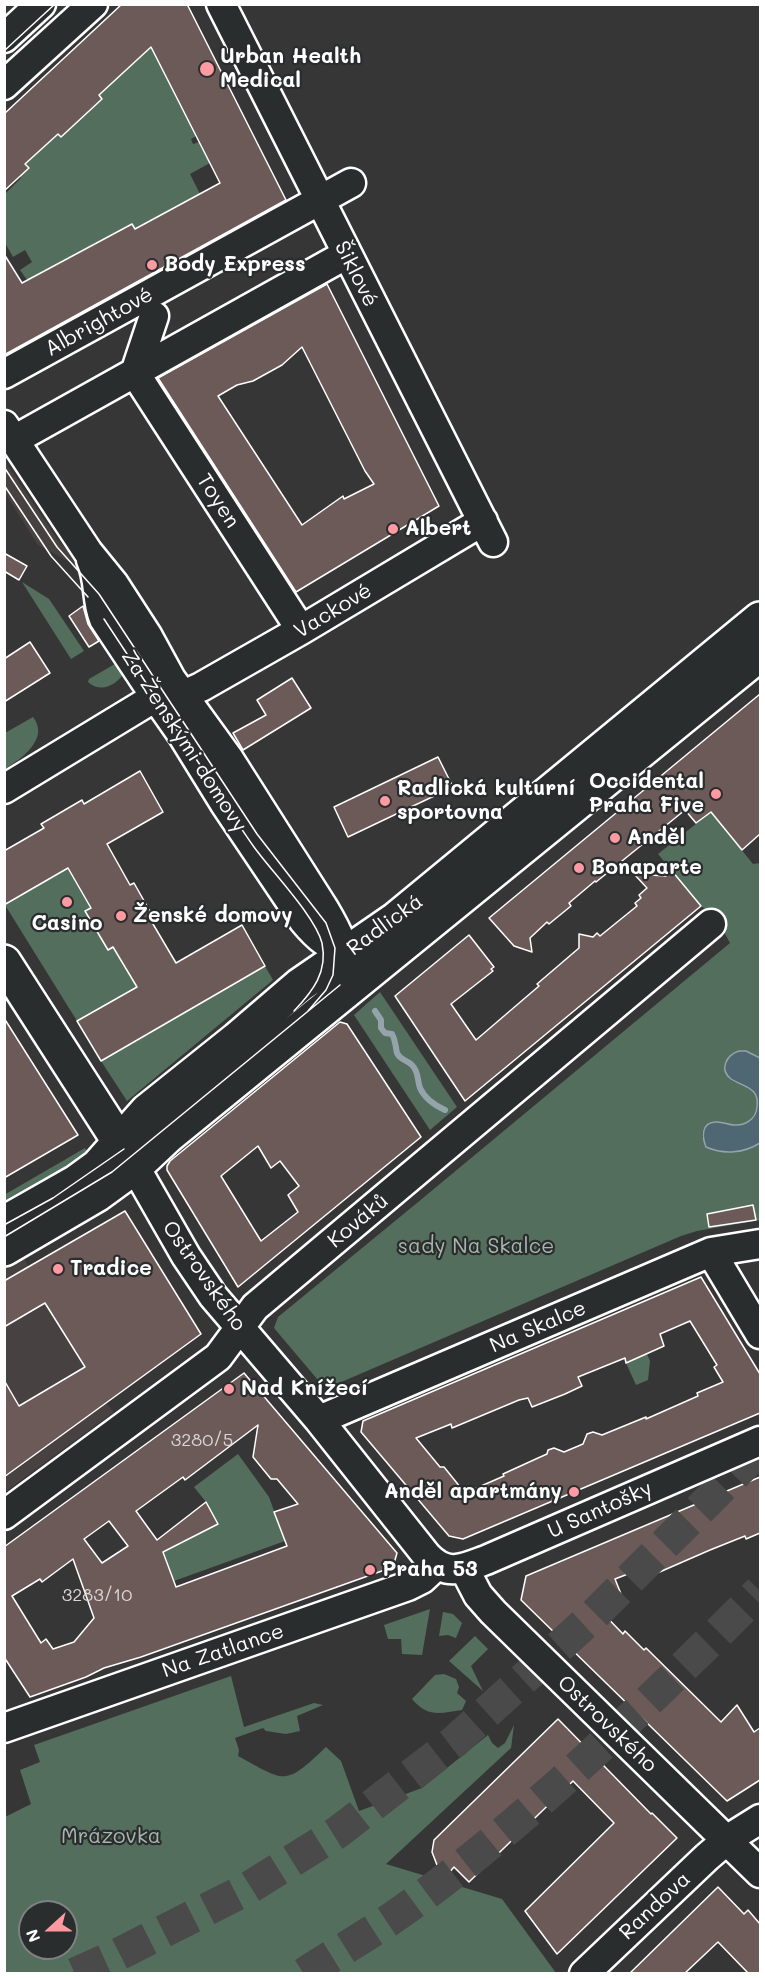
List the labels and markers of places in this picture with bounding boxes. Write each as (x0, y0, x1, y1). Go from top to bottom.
place label: Urban Health Medical (220, 44, 361, 94)
marker: Urban Health Medical (198, 60, 216, 78)
place label: Body Express (164, 252, 305, 278)
marker: Body Express (145, 258, 159, 272)
place label: Albert (405, 516, 471, 542)
marker: Albert (386, 522, 400, 536)
place label: Occidental Praha Five (589, 769, 704, 819)
place label: Radlická kulturní sportovna (397, 776, 576, 826)
marker: Occidental Praha Five (709, 787, 723, 801)
marker: Radlická kulturní sportovna (378, 794, 392, 808)
place label: Anděl (627, 825, 685, 851)
marker: Anděl (608, 831, 622, 845)
place label: Bonaparte (591, 855, 702, 881)
marker: Bonaparte (572, 861, 586, 875)
marker: Casino (60, 895, 74, 909)
place label: Ženské domovy (133, 903, 293, 929)
marker: Ženské domovy (114, 909, 128, 923)
place label: Casino (32, 911, 102, 937)
place label: Tradice (70, 1256, 152, 1282)
marker: Tradice (51, 1262, 65, 1276)
place label: Nad Knížecí (241, 1376, 368, 1402)
marker: Nad Knížecí (222, 1382, 236, 1396)
place label: Anděl apartmány (384, 1479, 562, 1505)
marker: Anděl apartmány (567, 1485, 581, 1499)
place label: Praha 53 (382, 1557, 478, 1583)
marker: Praha 53 (363, 1563, 377, 1577)

